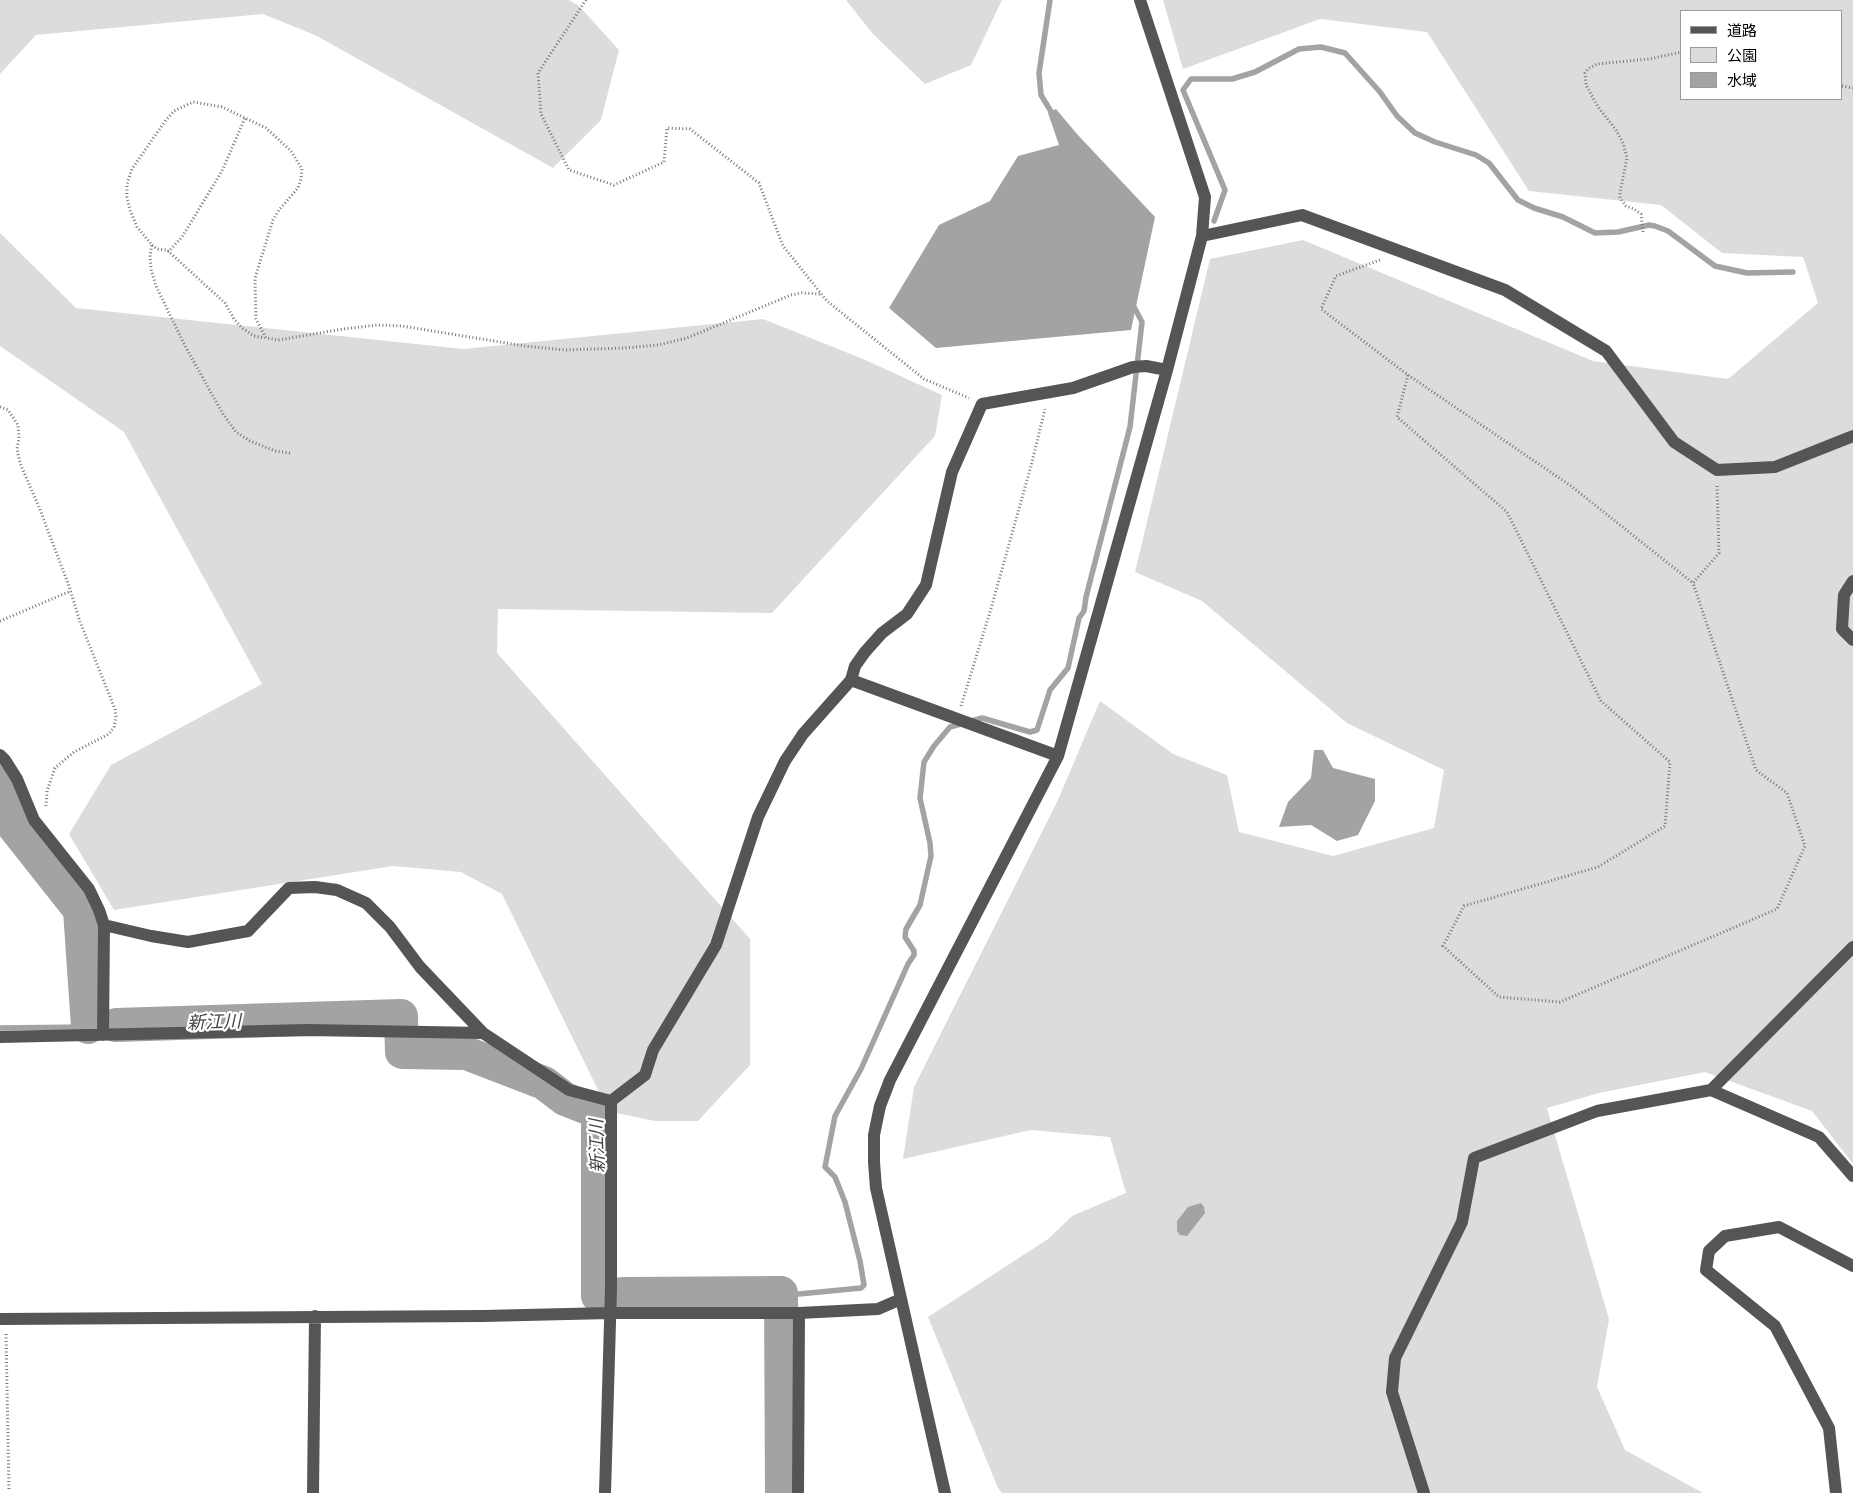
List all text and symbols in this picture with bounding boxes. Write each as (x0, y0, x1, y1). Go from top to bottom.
legend (1680, 10, 1843, 100)
text: 道路 (1727, 21, 1757, 39)
text: 公園 (1727, 46, 1757, 64)
text: 水域 (1727, 71, 1757, 89)
water label: 新江川 (187, 1010, 241, 1034)
water label: 新江川 (585, 1119, 609, 1173)

